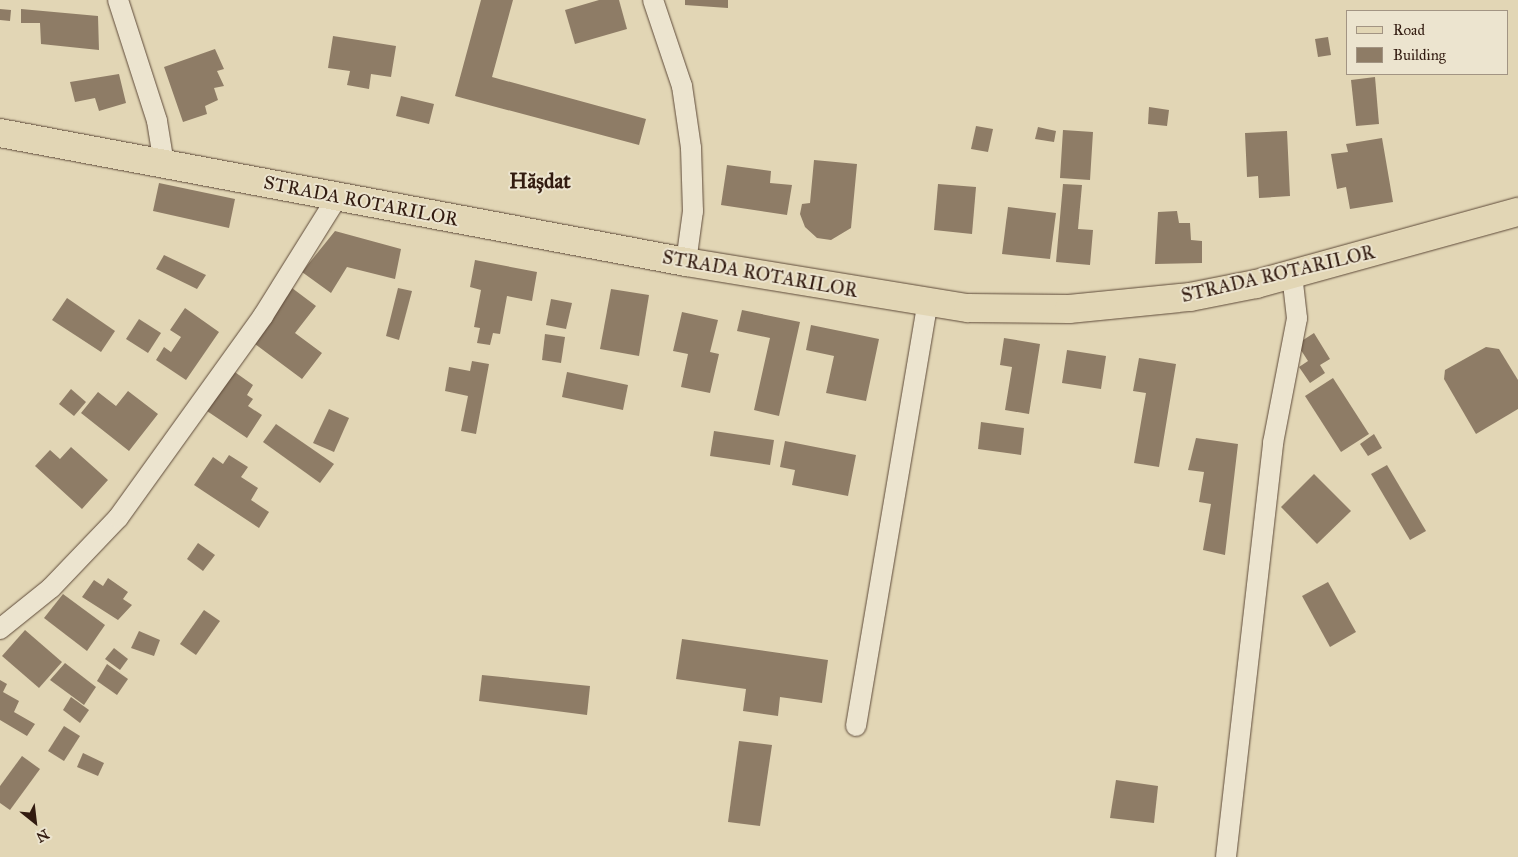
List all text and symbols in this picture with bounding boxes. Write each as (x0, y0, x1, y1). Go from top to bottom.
legend (1346, 10, 1508, 75)
text: Road (1393, 21, 1425, 39)
text: Building (1393, 46, 1446, 64)
district label: Hășdat (509, 168, 571, 194)
street label: STRADA ROTARILOR (262, 171, 460, 231)
street label: STRADA ROTARILOR (1179, 241, 1377, 307)
street label: STRADA ROTARILOR (661, 246, 859, 302)
north arrow (10, 797, 60, 847)
text: N (33, 825, 52, 846)

